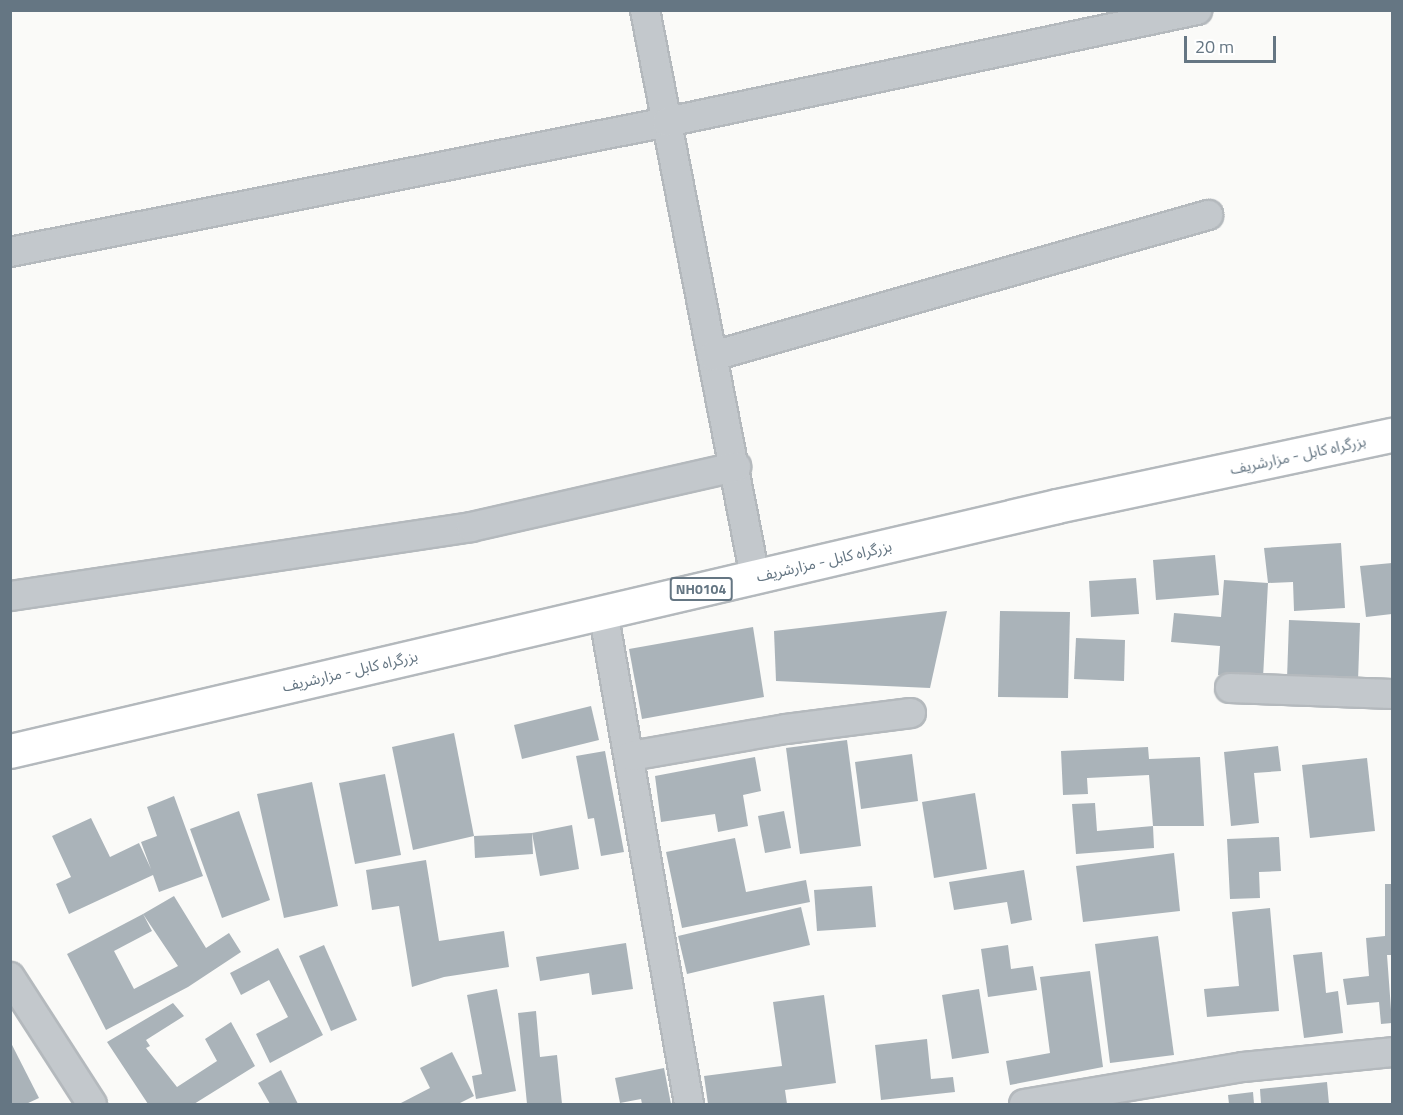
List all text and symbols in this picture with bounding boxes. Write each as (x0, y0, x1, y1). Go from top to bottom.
scale bar (1187, 24, 1278, 62)
text: 20 m (1195, 33, 1234, 60)
street label: بزرگراه کابل - مزارشریف (1228, 432, 1368, 478)
street label: بزرگراه کابل - مزارشریف (754, 537, 894, 585)
road number: NH0104 (670, 578, 732, 600)
street label: بزرگراه کابل - مزارشریف (280, 647, 420, 695)

